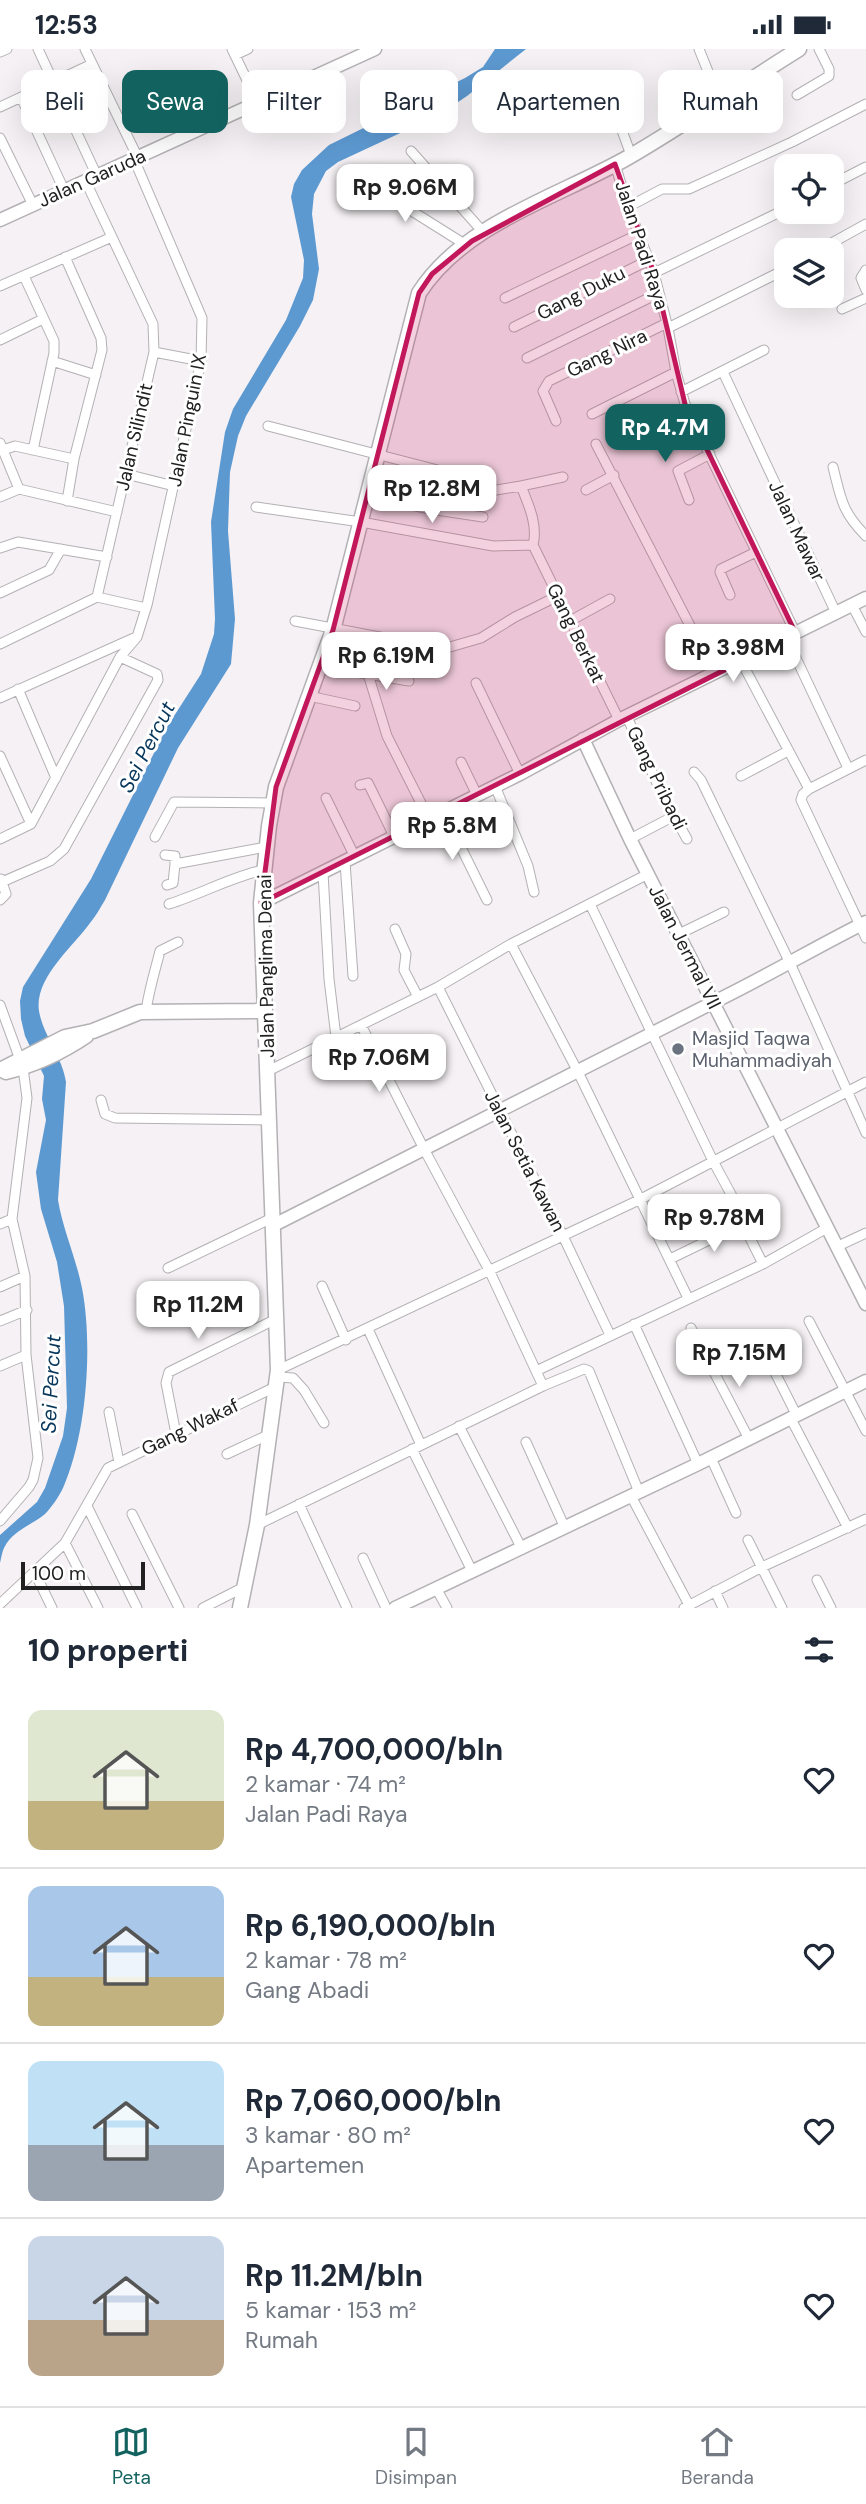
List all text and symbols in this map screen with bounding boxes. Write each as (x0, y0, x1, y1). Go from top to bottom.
text: 12:53 (35, 8, 98, 42)
chip: Beli (21, 70, 108, 133)
chip: Sewa (122, 70, 228, 133)
chip: Filter (242, 70, 346, 133)
chip: Baru (360, 70, 458, 133)
chip: Apartemen (472, 70, 644, 133)
chip: Rumah (658, 70, 783, 133)
street label: Jalan Garuda (34, 143, 150, 213)
map controls (774, 154, 844, 308)
button: locate (774, 154, 844, 224)
pin: Rp 9.06M (333, 165, 477, 224)
text: Rp 9.06M (353, 172, 457, 202)
street label: Jalan Padi Raya (609, 177, 675, 313)
button: layers (774, 238, 844, 308)
street label: Gang Duku (533, 260, 629, 326)
street label: Gang Nira (563, 323, 651, 383)
street label: Jalan Pinguin IX (162, 351, 212, 489)
street label: Jalan Silindit (109, 381, 159, 493)
pin: Rp 4.7M (600, 405, 730, 464)
text: Rp 4.7M (621, 412, 709, 442)
pin: Rp 12.8M (360, 465, 504, 525)
text: Rp 12.8M (383, 473, 481, 503)
street label: Jalan Mawar (763, 477, 831, 585)
street label: Gang Berkat (541, 579, 611, 687)
pin: Rp 3.98M (661, 625, 805, 684)
text: Rp 3.98M (681, 632, 785, 662)
pin: Rp 6.19M (314, 633, 458, 692)
text: Rp 6.19M (337, 640, 435, 670)
water label: Sei Percut (112, 696, 182, 797)
street label: Gang Pribadi (621, 722, 693, 834)
pin: Rp 5.8M (387, 803, 517, 862)
text: Rp 5.8M (407, 810, 497, 840)
street label: Jalan Panglima Denai (252, 874, 280, 1058)
street label: Jalan Jermal VII (643, 881, 727, 1013)
place label: Masjid Taqwa Muhammadiyah (692, 1026, 832, 1073)
pin: Rp 7.06M (307, 1035, 451, 1094)
marker: Masjid Taqwa Muhammadiyah (670, 1041, 686, 1057)
text: Rp 7.06M (328, 1042, 430, 1072)
street label: Jalan Setia Kawan (479, 1086, 571, 1236)
pin: Rp 9.78M (642, 1195, 786, 1254)
text: Rp 9.78M (663, 1202, 765, 1232)
pin: Rp 11.2M (126, 1281, 270, 1341)
text: Rp 11.2M (152, 1289, 244, 1319)
pin: Rp 7.15M (667, 1329, 811, 1389)
water label: Sei Percut (34, 1333, 68, 1434)
text: Rp 7.15M (692, 1337, 786, 1367)
street label: Gang Wakaf (137, 1393, 243, 1461)
scale bar (21, 1559, 145, 1591)
text: 100 m (32, 1561, 86, 1586)
text: 10 properti (28, 1631, 188, 1670)
icon: filters (800, 1631, 838, 1669)
text: Rp 4,700,000/bln (245, 1730, 503, 1769)
icon: home (84, 1738, 168, 1822)
icon: heart (800, 1761, 838, 1799)
text: 2 kamar · 74 m² (245, 1769, 406, 1799)
text: Jalan Padi Raya (245, 1799, 407, 1829)
text: Rp 6,190,000/bln (245, 1906, 496, 1945)
icon: home (84, 1914, 168, 1998)
icon: heart (800, 1937, 838, 1975)
text: 2 kamar · 78 m² (245, 1945, 407, 1975)
text: Gang Abadi (245, 1975, 369, 2005)
text: Rp 7,060,000/bln (245, 2081, 502, 2120)
icon: home (84, 2089, 168, 2173)
icon: heart (800, 2112, 838, 2150)
text: 3 kamar · 80 m² (245, 2120, 411, 2150)
text: Apartemen (245, 2150, 364, 2180)
text: Rp 11.2M/bln (245, 2256, 423, 2295)
icon: home (84, 2264, 168, 2348)
icon: heart (800, 2287, 838, 2325)
text: 5 kamar · 153 m² (245, 2295, 416, 2325)
text: Rumah (245, 2325, 318, 2355)
tab: Peta (112, 2423, 151, 2490)
tab: Disimpan (375, 2423, 457, 2490)
tab: Beranda (681, 2423, 754, 2490)

